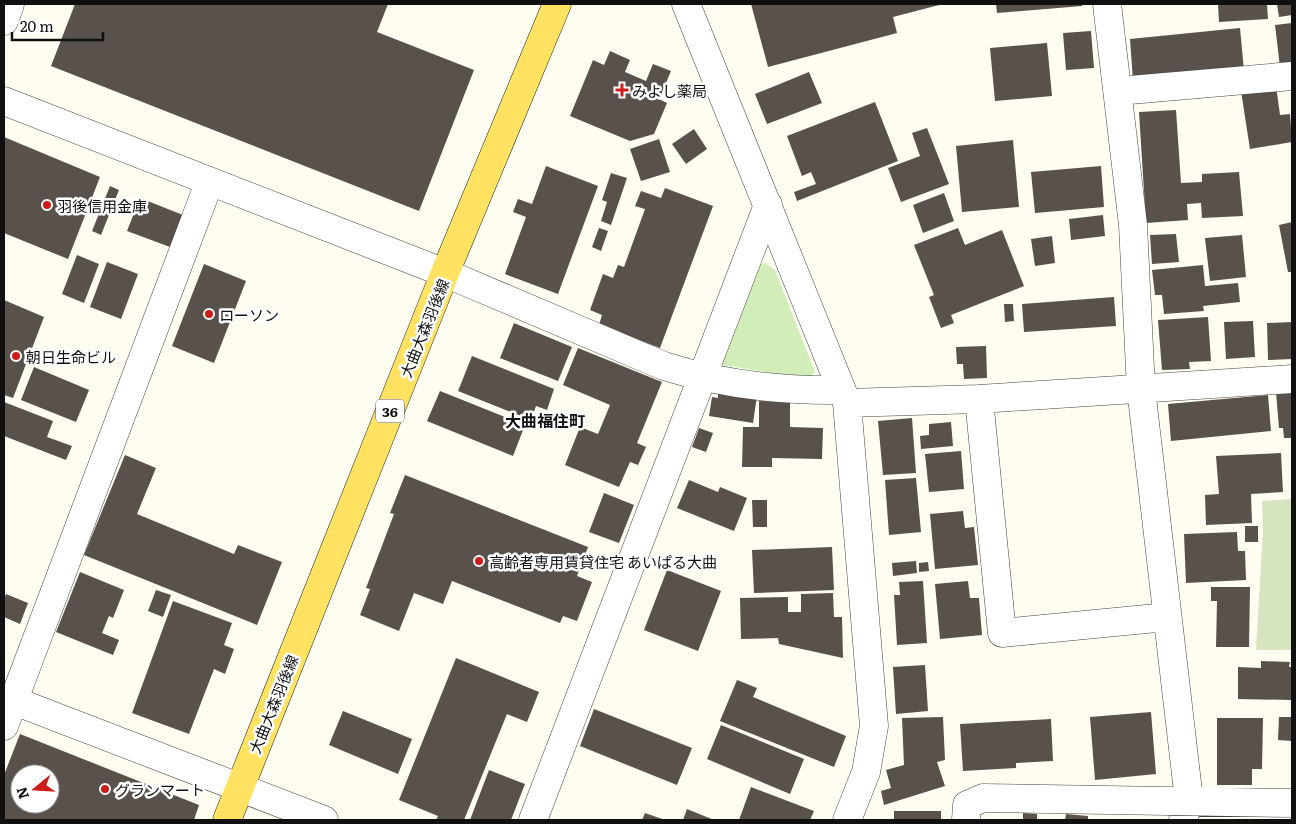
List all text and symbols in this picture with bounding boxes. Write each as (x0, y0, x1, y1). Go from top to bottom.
scale bar (12, 10, 104, 42)
text: 20 m (20, 14, 54, 37)
place label: みよし薬局 (632, 79, 707, 102)
marker: みよし薬局 (616, 84, 628, 96)
place label: 羽後信用金庫 (57, 194, 147, 217)
marker: 羽後信用金庫 (41, 199, 53, 211)
street label: 大曲大森羽後線 (394, 275, 454, 381)
place label: ローソン (219, 303, 279, 326)
marker: ローソン (203, 308, 215, 320)
place label: 朝日生命ビル (26, 345, 116, 368)
marker: 朝日生命ビル (10, 350, 22, 362)
road number: 36 (376, 400, 404, 422)
district label: 大曲福住町 (505, 408, 585, 432)
place label: 高齢者専用賃貸住宅 あいぱる大曲 (489, 550, 717, 573)
marker: 高齢者専用賃貸住宅 あいぱる大曲 (473, 555, 485, 567)
street label: 大曲大森羽後線 (243, 651, 303, 757)
north arrow (10, 764, 60, 814)
place label: グランマート (115, 778, 205, 801)
marker: グランマート (99, 783, 111, 795)
text: N (10, 784, 33, 802)

